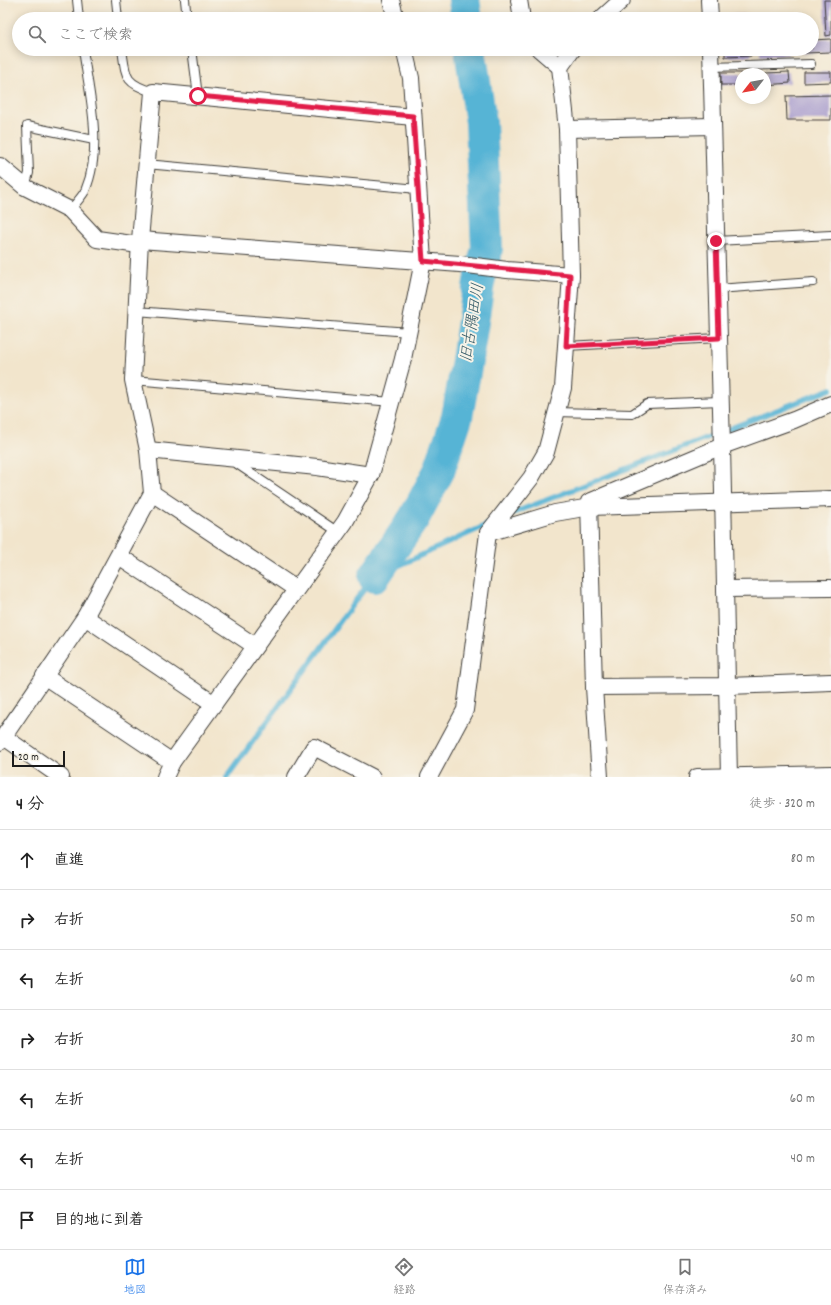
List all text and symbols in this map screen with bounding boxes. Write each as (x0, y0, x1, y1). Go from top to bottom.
search box (12, 12, 819, 56)
icon: search (26, 23, 48, 45)
text: ここで検索 (58, 25, 133, 47)
north arrow (735, 68, 771, 104)
route start (189, 87, 207, 105)
route end (707, 232, 725, 250)
water label: 旧古隅田川 (455, 282, 491, 364)
scale bar (12, 749, 65, 768)
text: 20 m (18, 750, 39, 766)
text: 4 分 (16, 794, 44, 818)
text: 徒歩 · 320 m (750, 795, 815, 814)
icon: ahead (16, 849, 38, 871)
text: 直進 (54, 850, 84, 872)
text: 80 m (791, 850, 815, 869)
icon: right (16, 909, 38, 931)
text: 右折 (54, 910, 84, 932)
text: 50 m (790, 910, 815, 929)
icon: left (16, 969, 38, 991)
text: 左折 (54, 970, 84, 992)
text: 60 m (790, 970, 815, 989)
icon: right (16, 1029, 38, 1051)
text: 右折 (54, 1030, 84, 1052)
text: 30 m (790, 1030, 815, 1049)
icon: left (16, 1089, 38, 1111)
text: 左折 (54, 1090, 84, 1112)
text: 60 m (790, 1090, 815, 1109)
icon: left (16, 1149, 38, 1171)
text: 左折 (54, 1150, 84, 1172)
text: 40 m (791, 1150, 815, 1169)
icon: arrive (16, 1209, 38, 1231)
text: 目的地に到着 (54, 1210, 144, 1232)
tab: 地図 (124, 1256, 146, 1299)
tab: 経路 (393, 1256, 415, 1299)
tab: 保存済み (663, 1256, 707, 1299)

